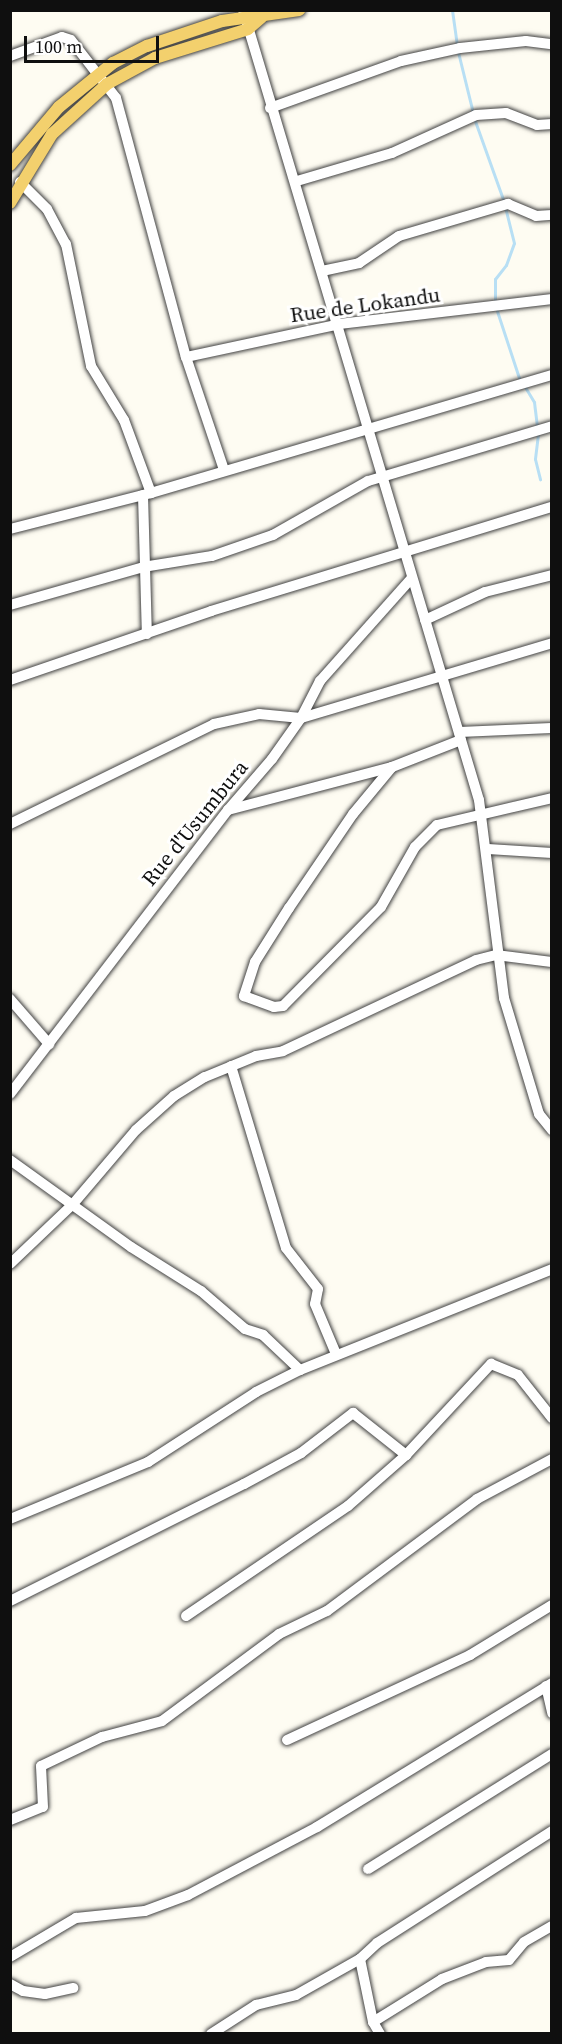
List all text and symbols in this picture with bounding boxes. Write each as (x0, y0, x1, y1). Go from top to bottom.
scale bar (27, 24, 162, 62)
text: 100 m (35, 34, 82, 59)
street label: Rue de Lokandu (288, 282, 442, 328)
street label: Rue d'Usumbura (137, 755, 253, 891)

